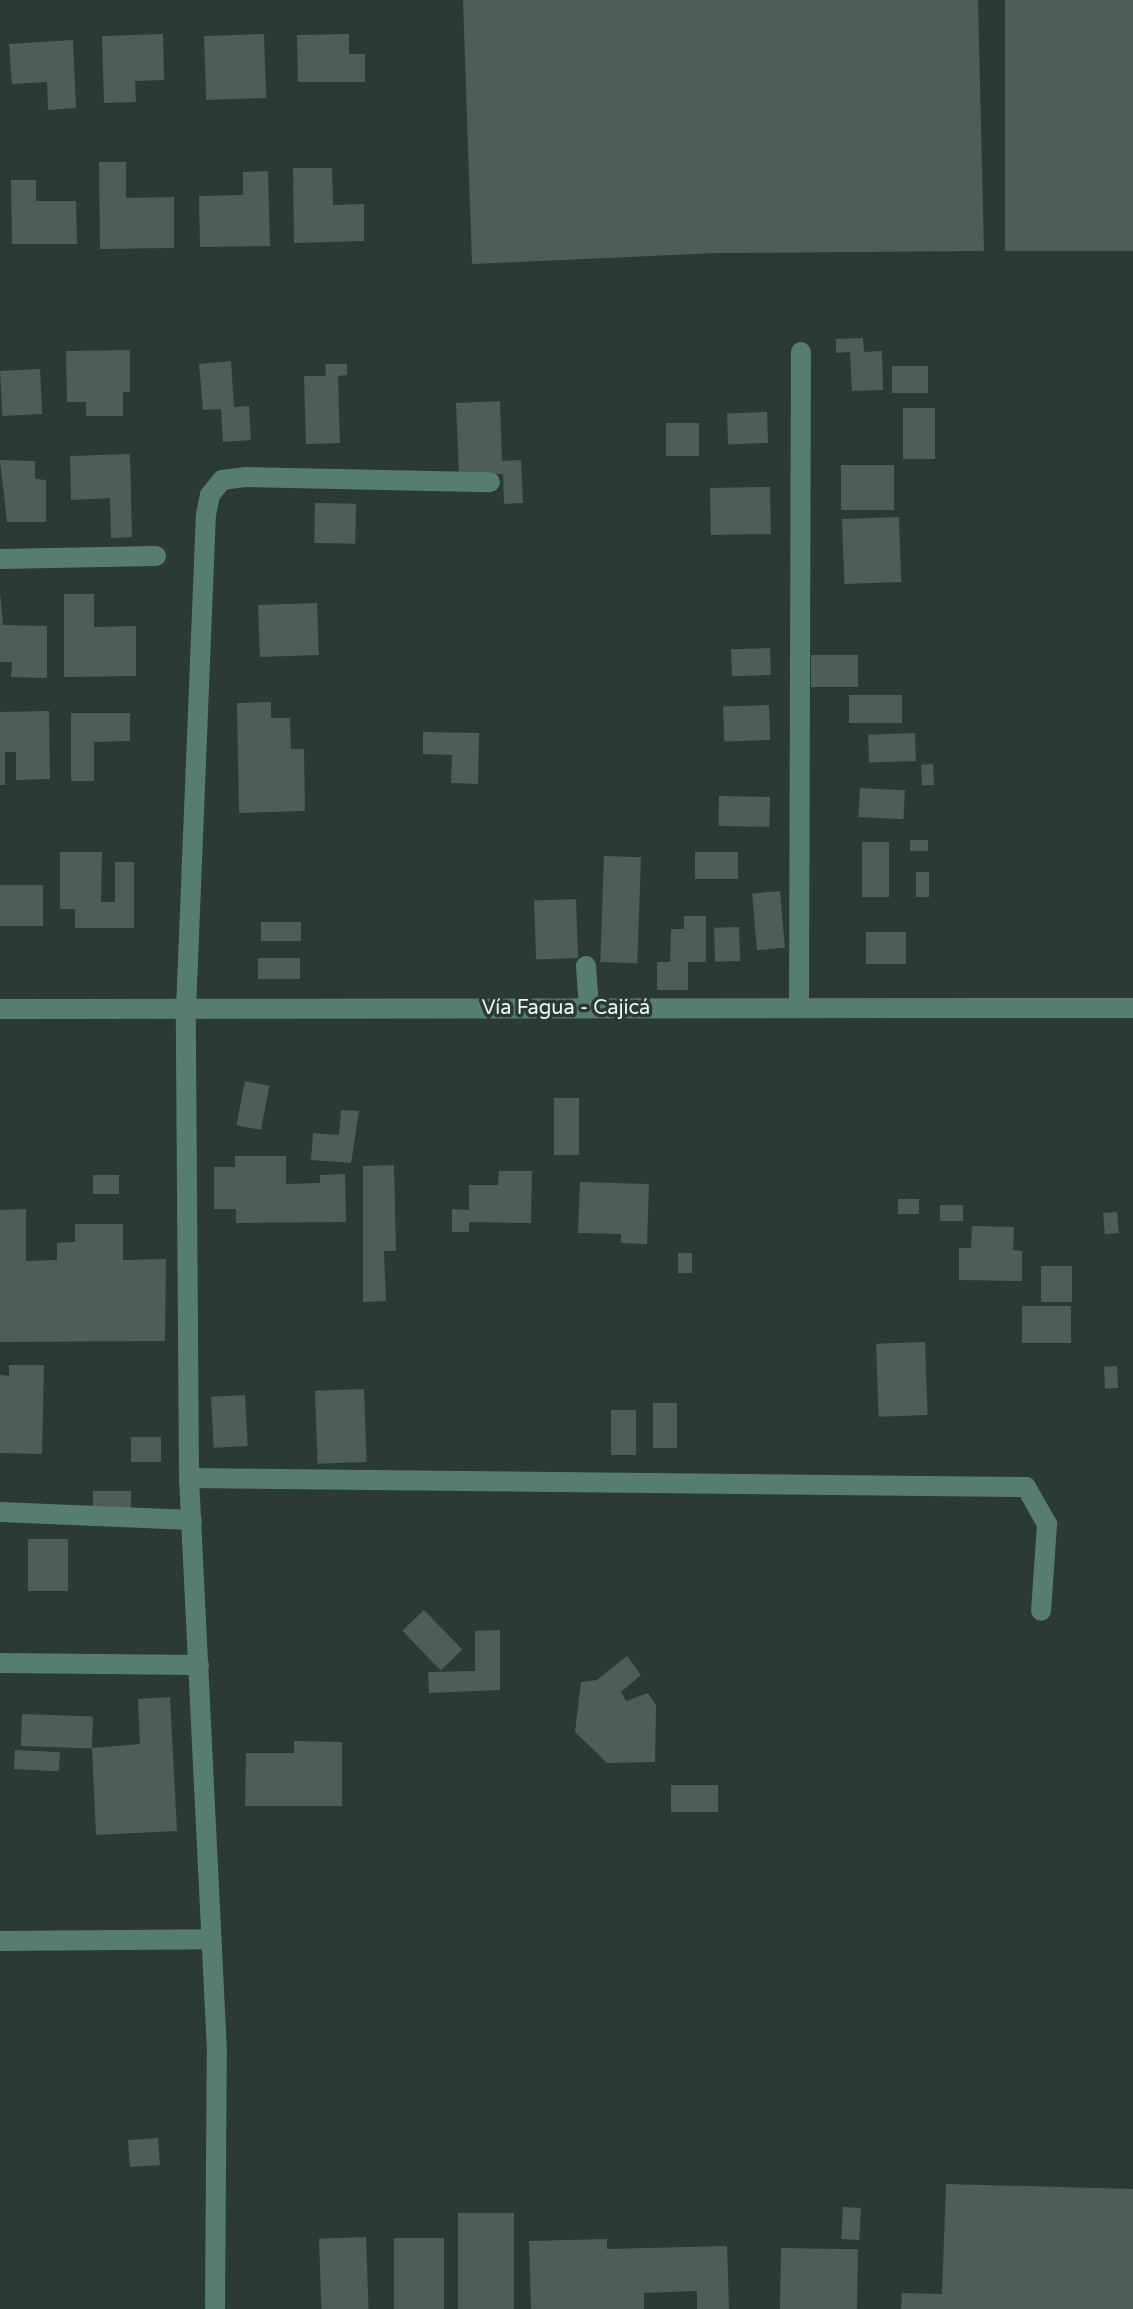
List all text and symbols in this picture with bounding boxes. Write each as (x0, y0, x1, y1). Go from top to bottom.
street label: Vía Fagua - Cajicá (482, 996, 650, 1020)

